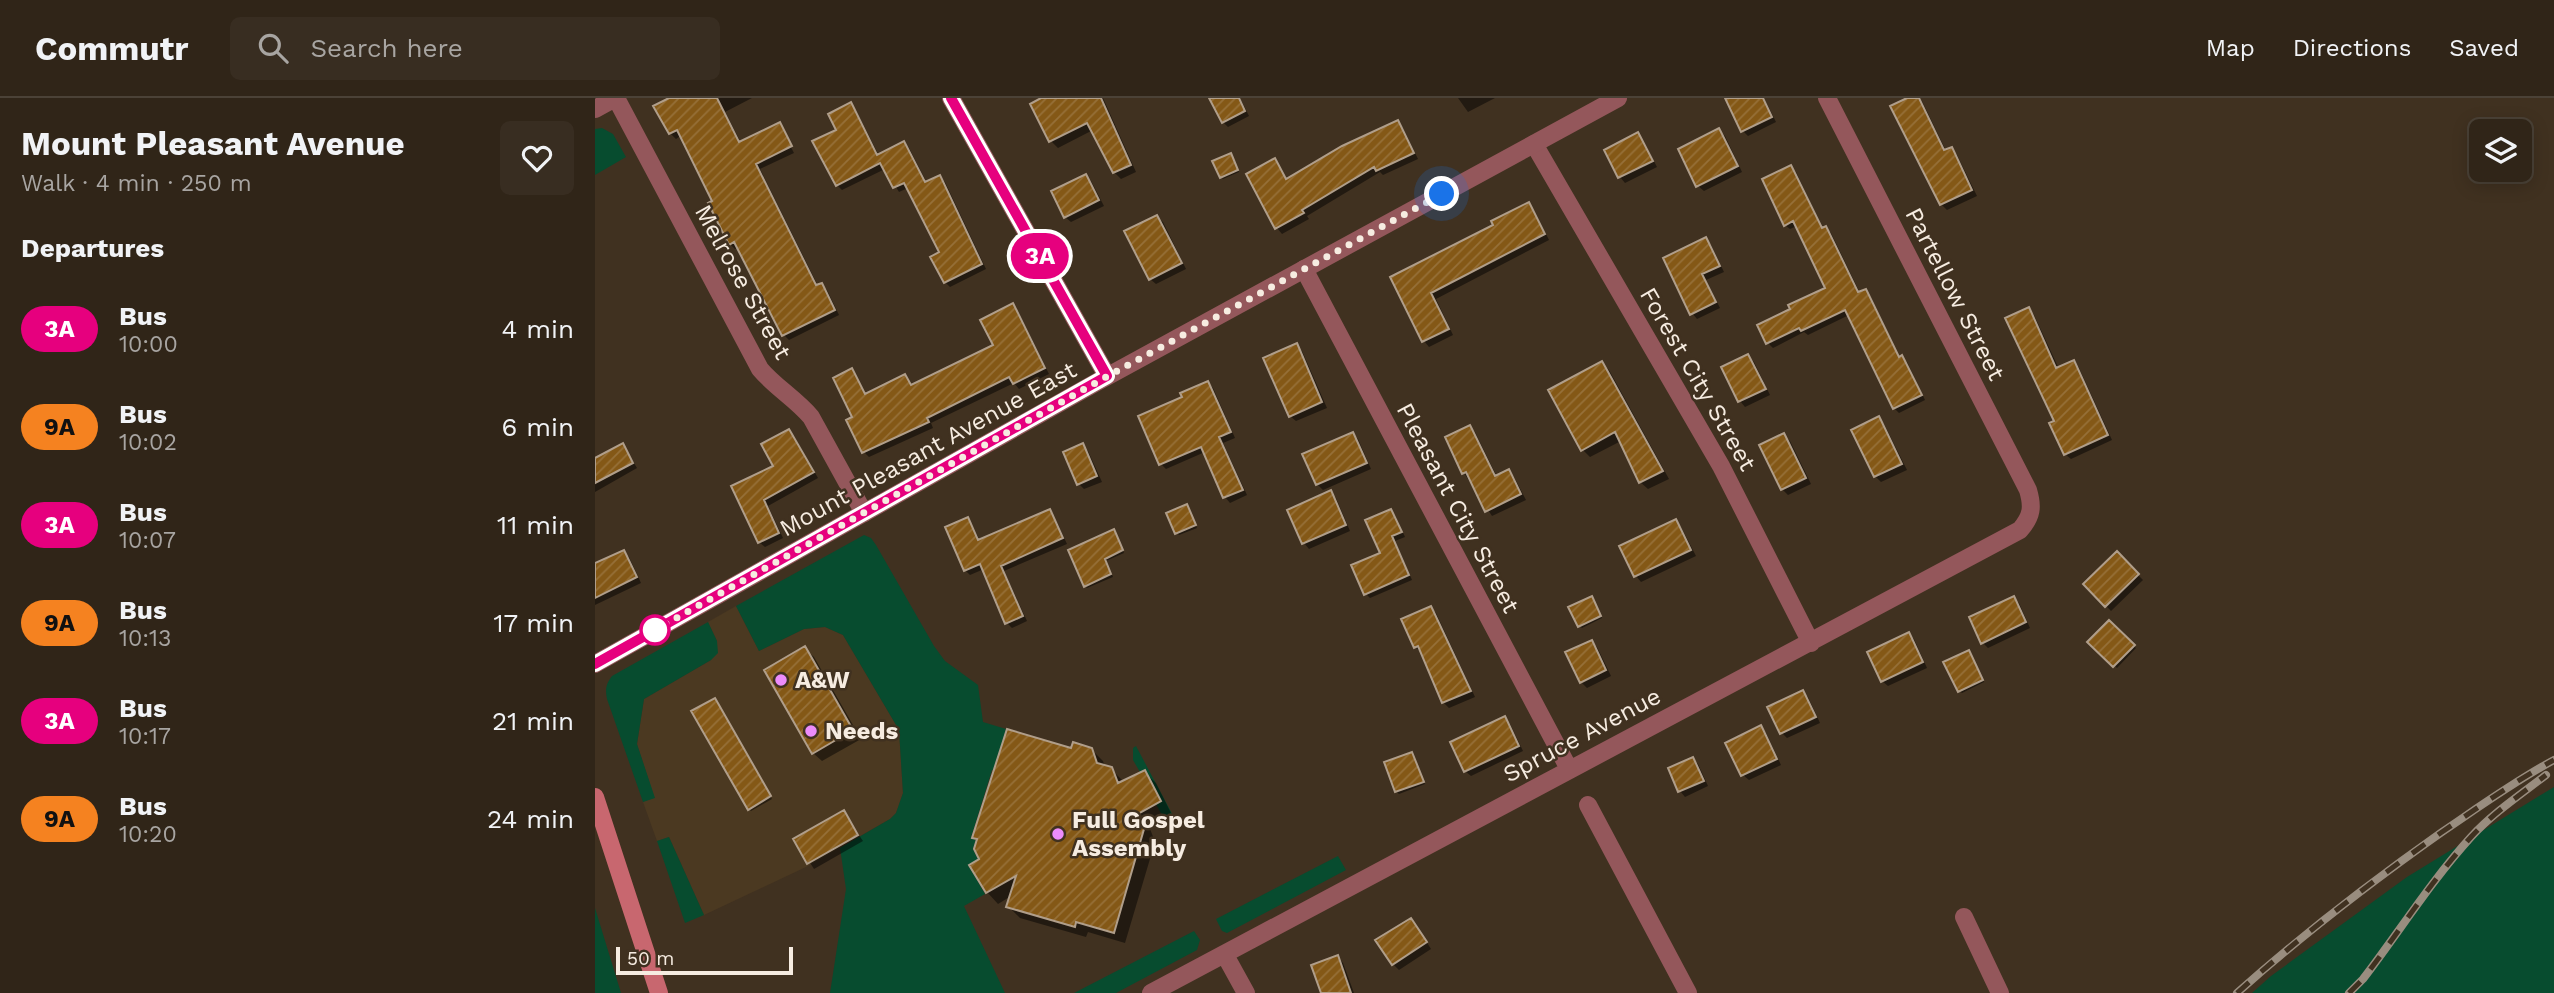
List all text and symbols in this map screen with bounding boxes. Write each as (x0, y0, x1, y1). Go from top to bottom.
search box (230, 17, 720, 80)
text: Commutr (35, 29, 188, 68)
icon: search (254, 29, 292, 67)
text: Search here (310, 33, 463, 63)
text: Map (2206, 34, 2255, 62)
text: Directions (2293, 34, 2411, 62)
text: Saved (2449, 34, 2519, 62)
map controls (2469, 119, 2532, 182)
button: layers (2469, 119, 2532, 182)
button: heart (500, 121, 574, 195)
text: Mount Pleasant Avenue (21, 124, 405, 163)
text: Walk · 4 min · 250 m (21, 170, 252, 197)
your location (1424, 176, 1459, 211)
street label: Melrose Street (689, 200, 797, 364)
street label: Partellow Street (1899, 203, 2011, 385)
text: Departures (21, 233, 164, 263)
line badge: 3A (1009, 233, 1071, 279)
text: 3A (1025, 242, 1055, 270)
street label: Forest City Street (1634, 282, 1762, 476)
text: Bus (119, 301, 167, 331)
text: 4 min (501, 314, 574, 344)
text: 3A (44, 315, 75, 343)
text: 10:00 (119, 331, 178, 358)
street label: Mount Pleasant Avenue East (775, 356, 1081, 542)
street label: Pleasant City Street (1391, 398, 1525, 618)
text: Bus (119, 399, 167, 429)
text: 6 min (502, 412, 574, 442)
text: 9A (44, 413, 75, 441)
text: 10:02 (119, 429, 177, 456)
text: Bus (119, 497, 167, 527)
text: 11 min (497, 510, 574, 540)
text: 3A (44, 511, 75, 539)
text: 10:07 (119, 527, 176, 554)
text: Bus (119, 595, 167, 625)
text: 17 min (493, 608, 574, 638)
text: 9A (44, 609, 75, 637)
unlabelled marker (640, 615, 670, 645)
text: 10:13 (119, 625, 171, 652)
place label: A&W (795, 666, 850, 694)
marker: A&W (773, 672, 789, 688)
street label: Spruce Avenue (1498, 682, 1666, 788)
text: Bus (119, 693, 167, 723)
text: 21 min (492, 706, 574, 736)
text: 3A (44, 707, 75, 735)
place label: Needs (825, 717, 899, 745)
text: 10:17 (119, 723, 171, 750)
marker: Needs (803, 723, 819, 739)
text: Bus (119, 791, 167, 821)
text: 24 min (487, 804, 574, 834)
text: 9A (44, 805, 75, 833)
place label: Full Gospel Assembly (1072, 806, 1205, 862)
text: 10:20 (119, 821, 177, 848)
marker: Full Gospel Assembly (1050, 826, 1066, 842)
scale bar (616, 944, 793, 976)
text: 50 m (627, 947, 674, 970)

